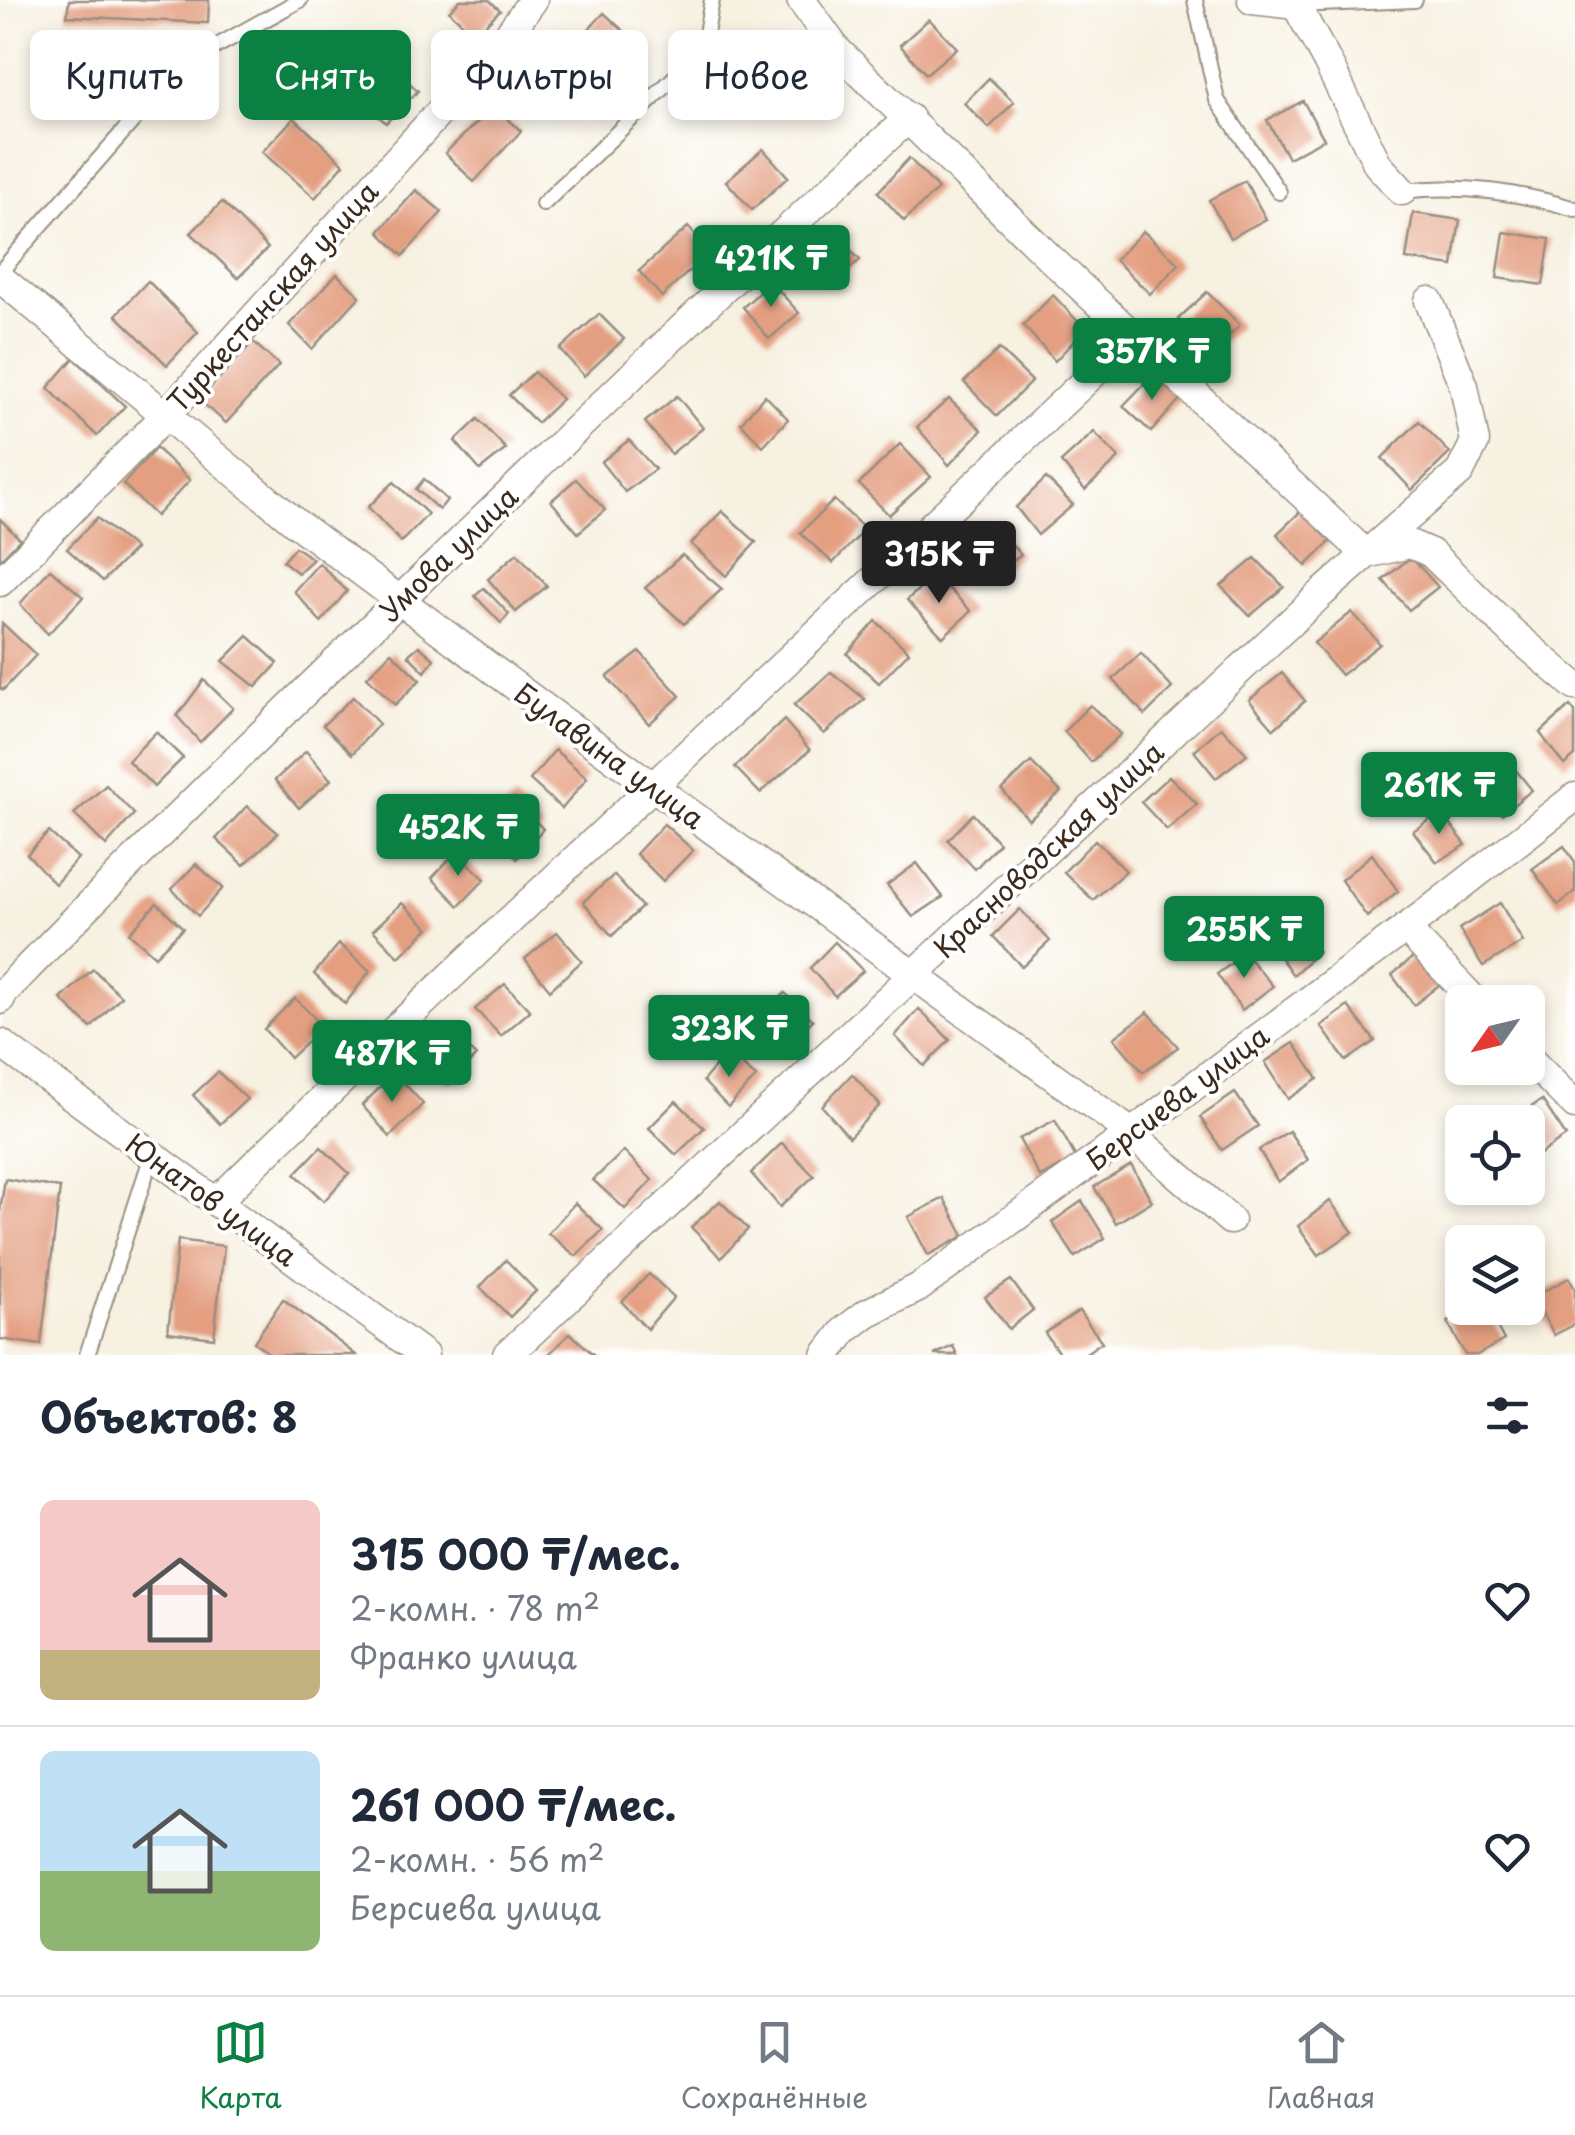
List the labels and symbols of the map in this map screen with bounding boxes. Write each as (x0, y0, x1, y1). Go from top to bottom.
street label: Туркестанская улица (156, 170, 388, 421)
pin: 421K ₸ (690, 225, 852, 310)
pin: 357K ₸ (1071, 318, 1233, 403)
street label: Умова улица (369, 475, 528, 631)
pin: 315K ₸ (858, 521, 1020, 606)
street label: Булавина улица (506, 671, 714, 839)
street label: Красноводская улица (923, 730, 1173, 967)
pin: 261K ₸ (1358, 752, 1520, 837)
pin: 452K ₸ (377, 794, 539, 879)
pin: 255K ₸ (1163, 896, 1325, 981)
north arrow (1445, 985, 1545, 1085)
pin: 323K ₸ (648, 995, 810, 1080)
street label: Берсиева улица (1076, 1014, 1278, 1180)
pin: 487K ₸ (311, 1020, 473, 1105)
street label: Юнатов улица (117, 1122, 307, 1276)

